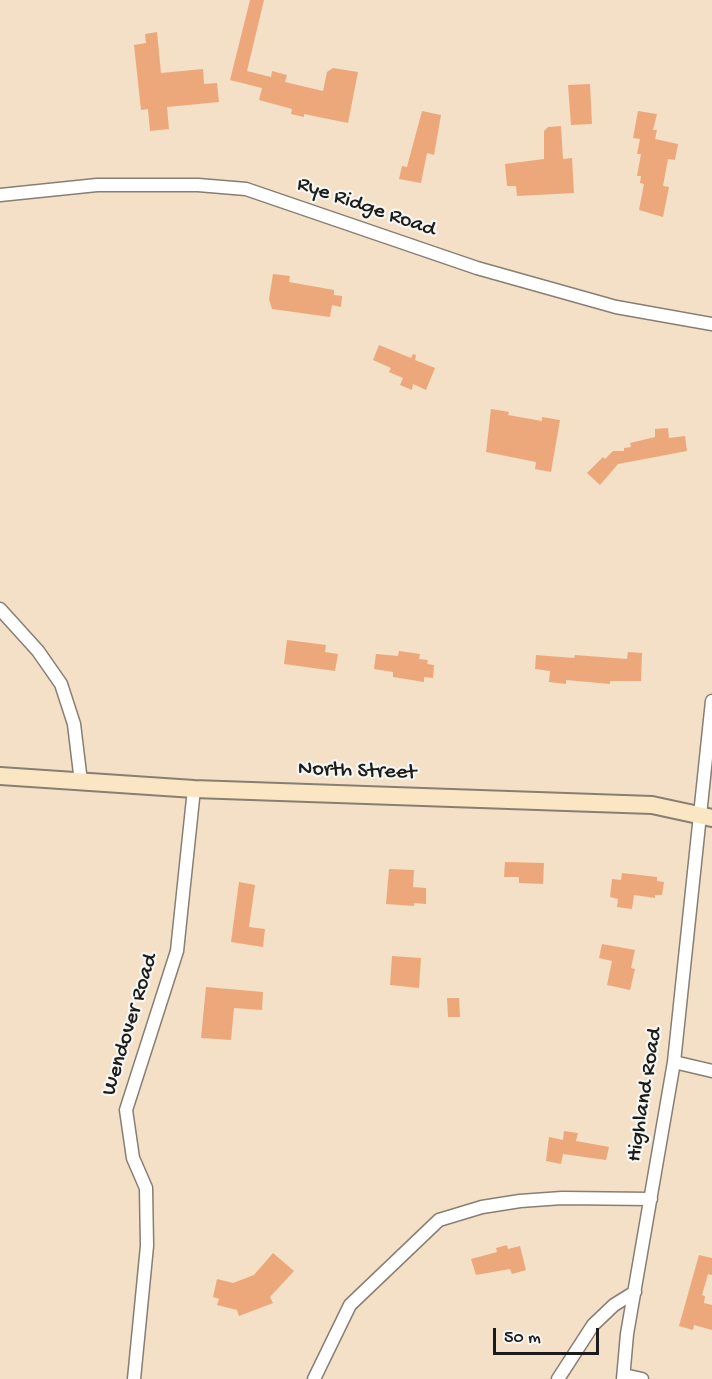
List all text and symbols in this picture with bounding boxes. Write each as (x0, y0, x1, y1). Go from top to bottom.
street label: Rye Ridge Road (293, 172, 439, 244)
street label: North Street (297, 757, 417, 787)
street label: Wendover Road (97, 951, 165, 1099)
street label: Highland Road (622, 1026, 670, 1164)
scale bar (496, 1316, 602, 1354)
text: 50 m (504, 1328, 541, 1349)

